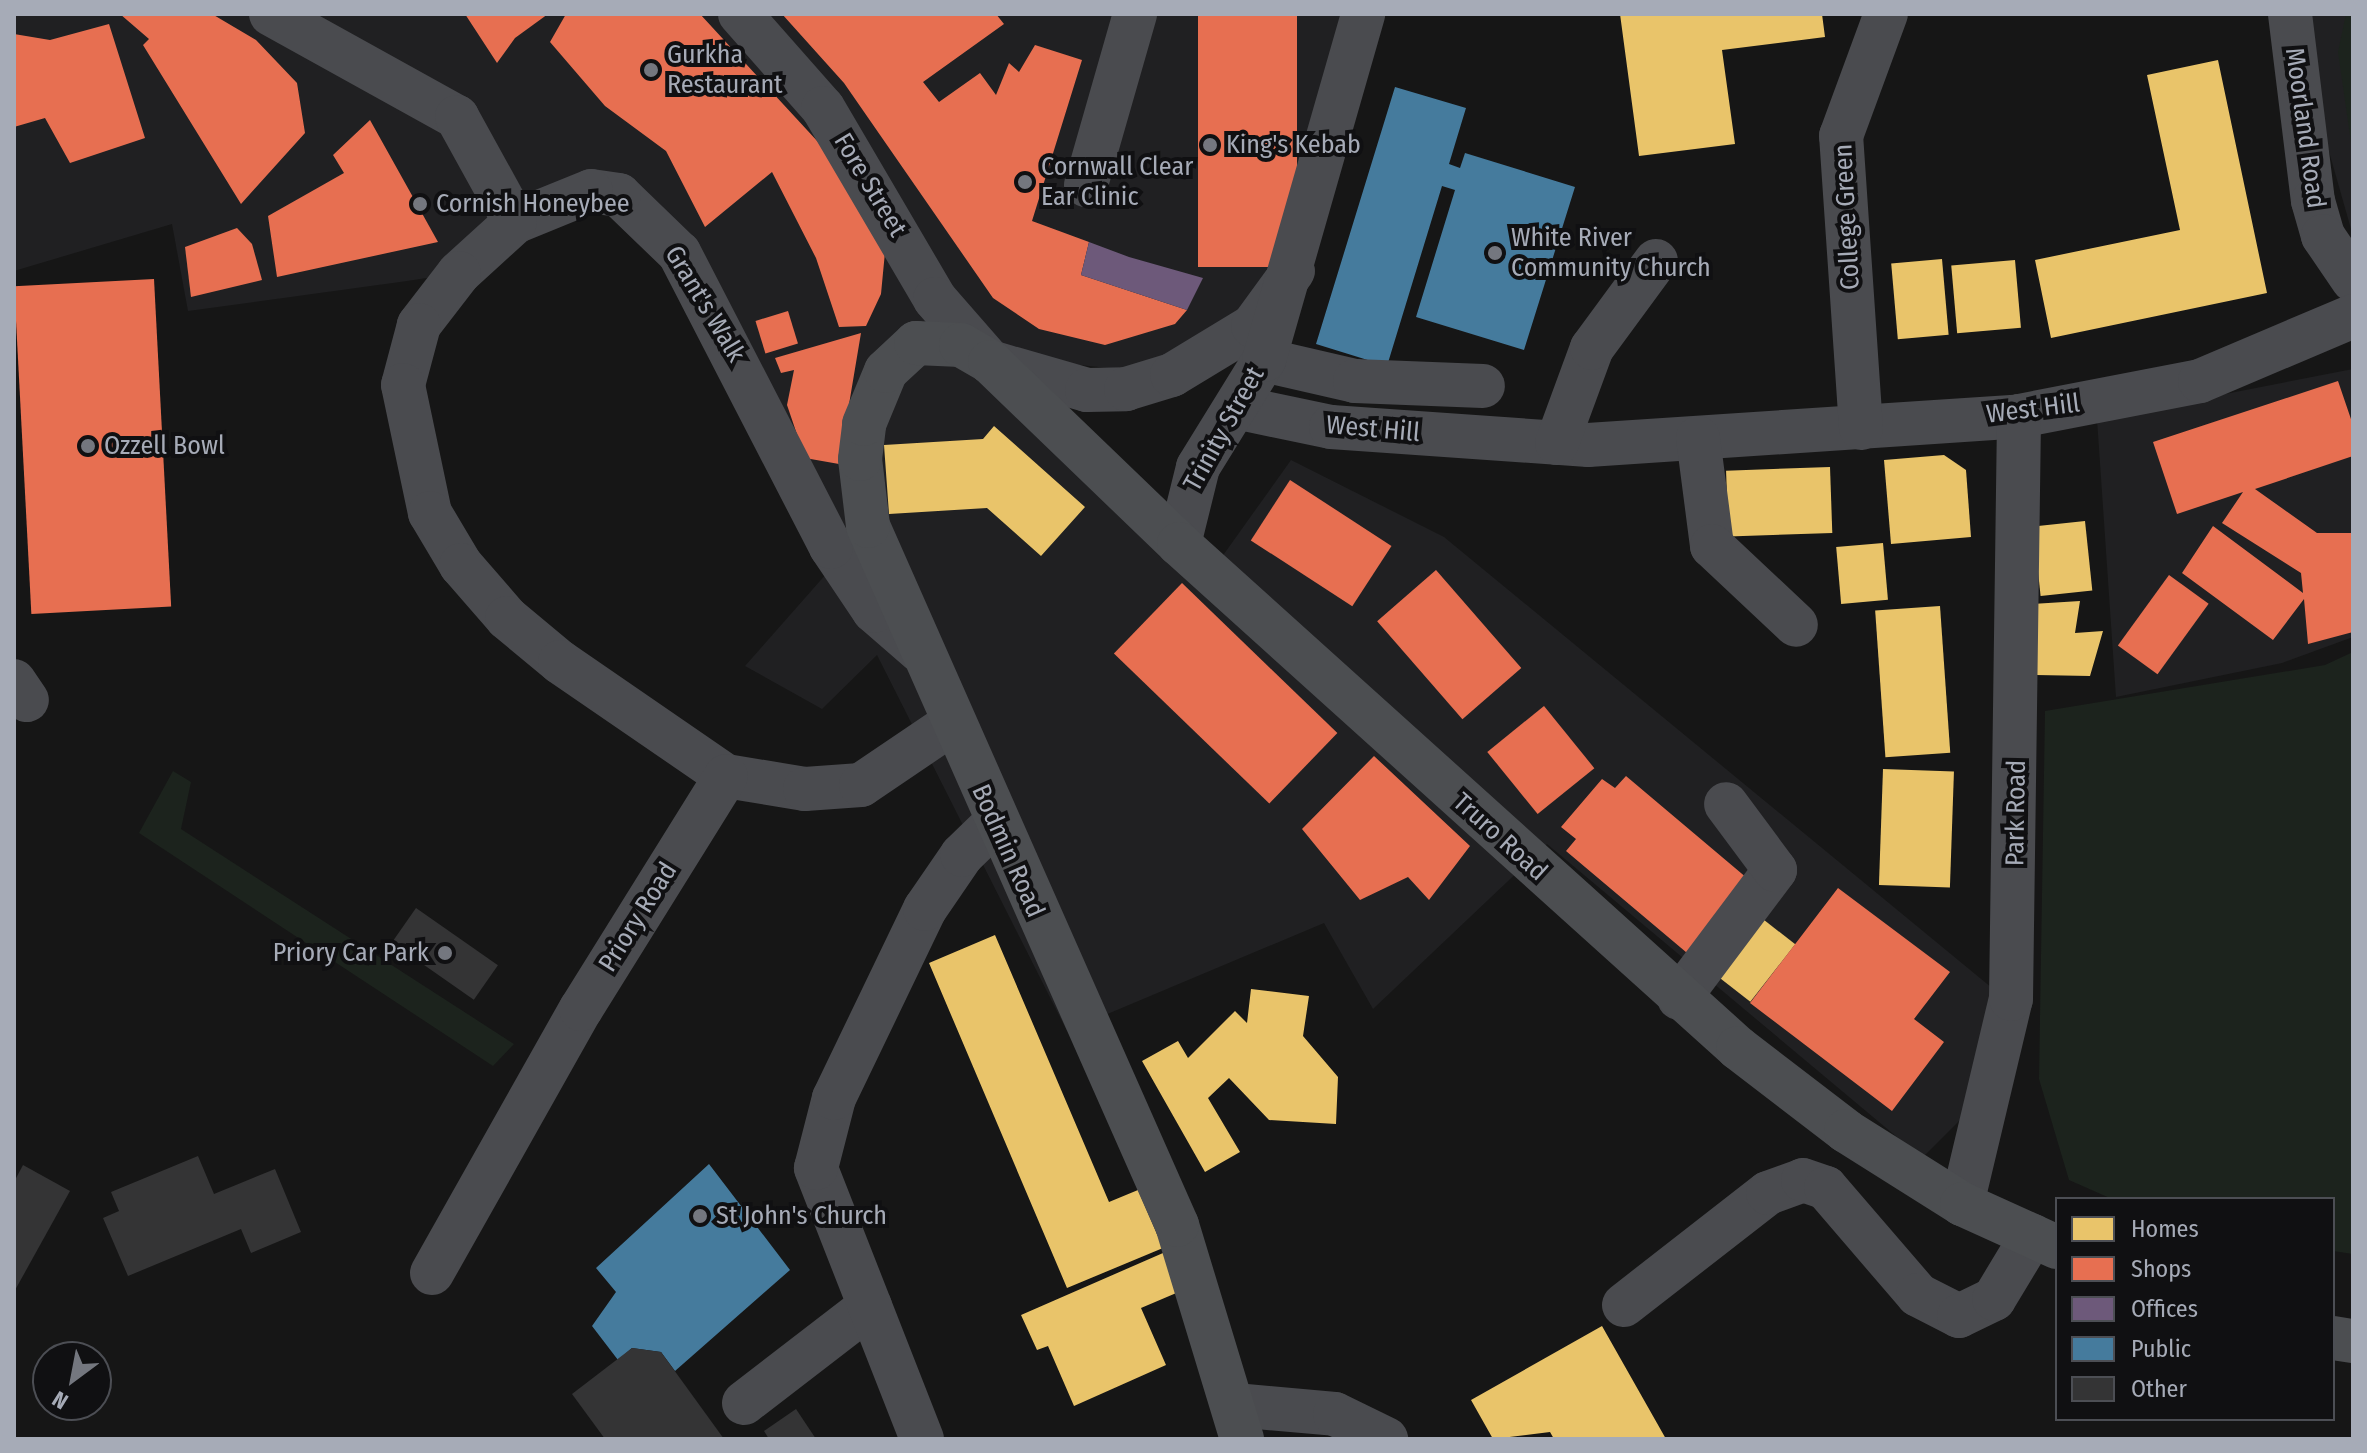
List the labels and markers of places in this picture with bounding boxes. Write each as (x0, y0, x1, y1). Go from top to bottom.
place label: Gurkha Restaurant (667, 39, 783, 100)
marker: Gurkha Restaurant (642, 61, 660, 79)
place label: King's Kebab (1226, 129, 1361, 161)
marker: King's Kebab (1201, 136, 1219, 154)
place label: Cornwall Clear Ear Clinic (1041, 151, 1193, 212)
marker: Cornwall Clear Ear Clinic (1016, 173, 1034, 191)
place label: Cornish Honeybee (436, 188, 630, 220)
marker: Cornish Honeybee (411, 195, 429, 213)
place label: White River Community Church (1511, 222, 1711, 284)
marker: White River Community Church (1486, 244, 1504, 262)
place label: Ozzell Bowl (104, 430, 225, 462)
marker: Ozzell Bowl (79, 437, 97, 455)
place label: Priory Car Park (273, 937, 429, 969)
marker: Priory Car Park (436, 944, 454, 962)
place label: St John's Church (716, 1200, 887, 1232)
marker: St John's Church (691, 1207, 709, 1225)

